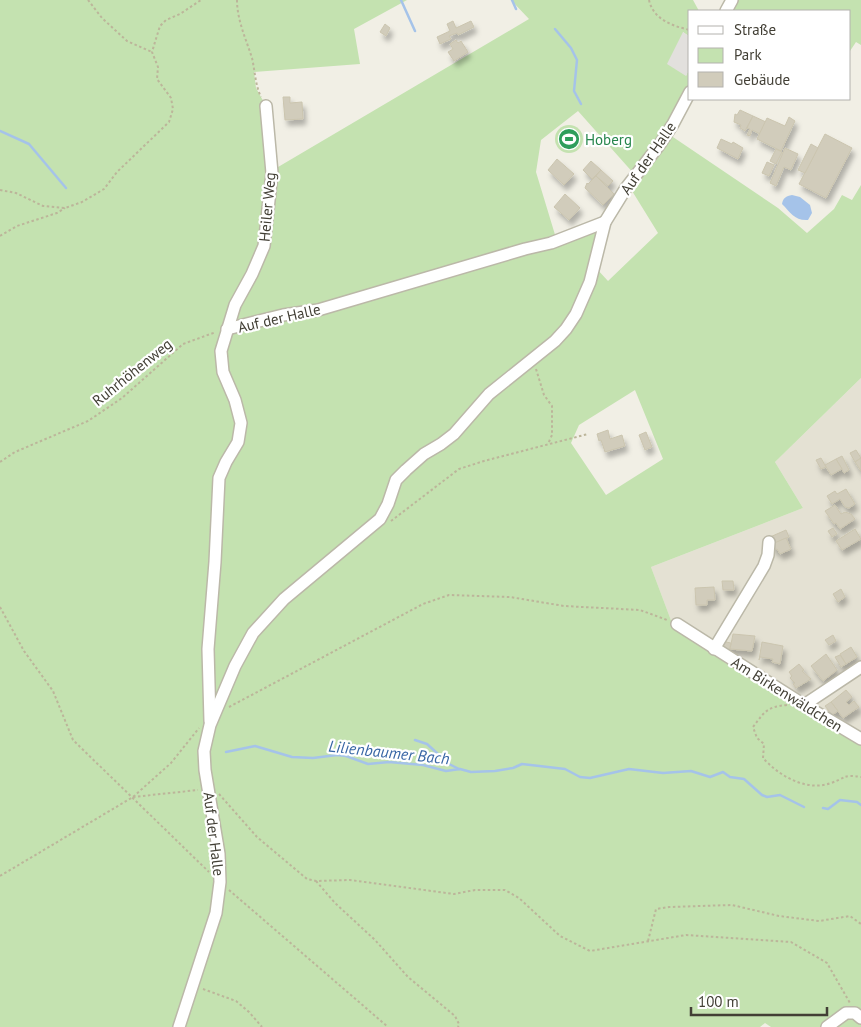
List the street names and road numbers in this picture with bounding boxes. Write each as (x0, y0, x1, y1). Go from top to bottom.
street label: Auf der Halle (616, 118, 680, 198)
street label: Heiler Weg (254, 171, 280, 243)
street label: Auf der Halle (236, 299, 322, 337)
street label: Ruhrhöhenweg (88, 334, 176, 410)
street label: Am Birkenwäldchen (728, 652, 846, 736)
street label: Auf der Halle (199, 791, 229, 877)

